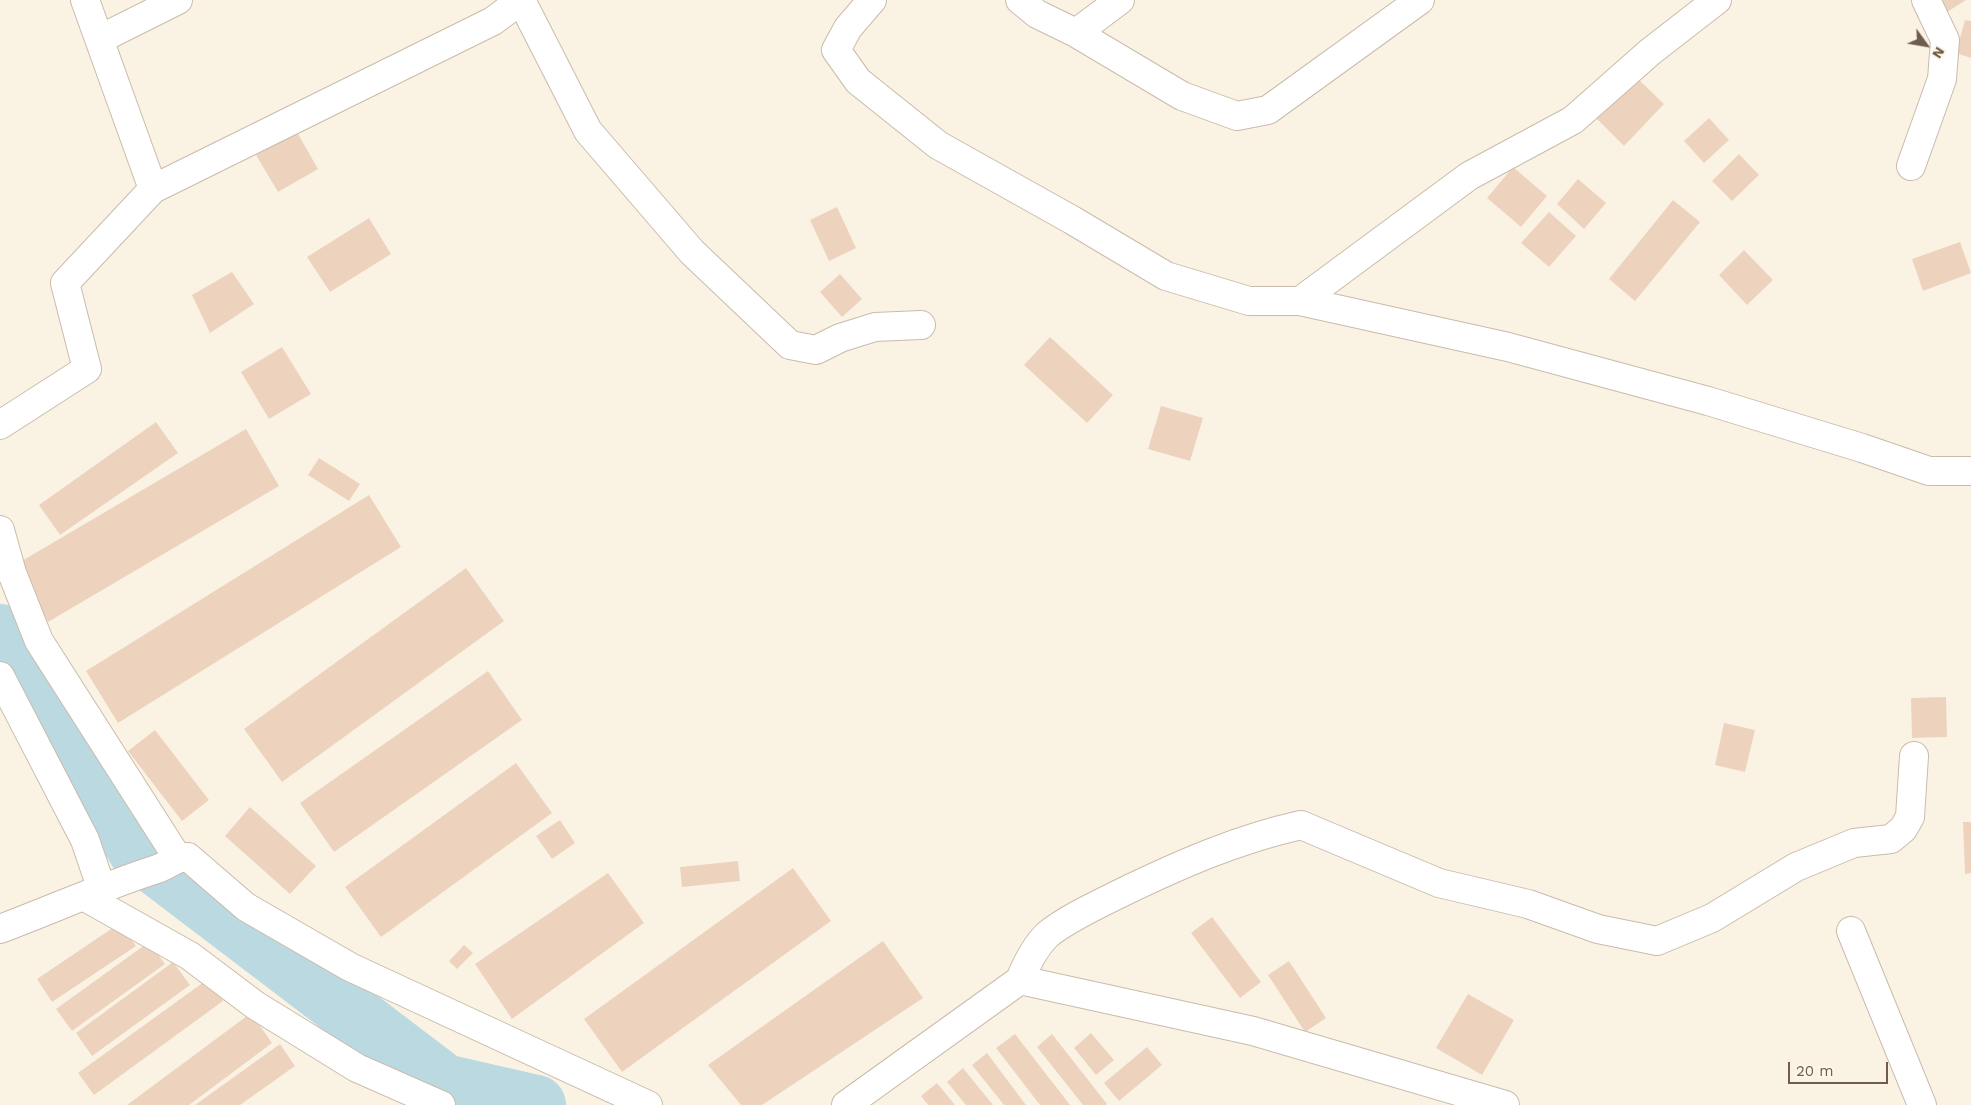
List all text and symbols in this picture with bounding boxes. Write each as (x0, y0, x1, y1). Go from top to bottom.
north arrow (1901, 20, 1951, 70)
text: N (1929, 44, 1948, 62)
scale bar (1791, 1052, 1891, 1084)
text: 20 m (1796, 1062, 1834, 1080)

